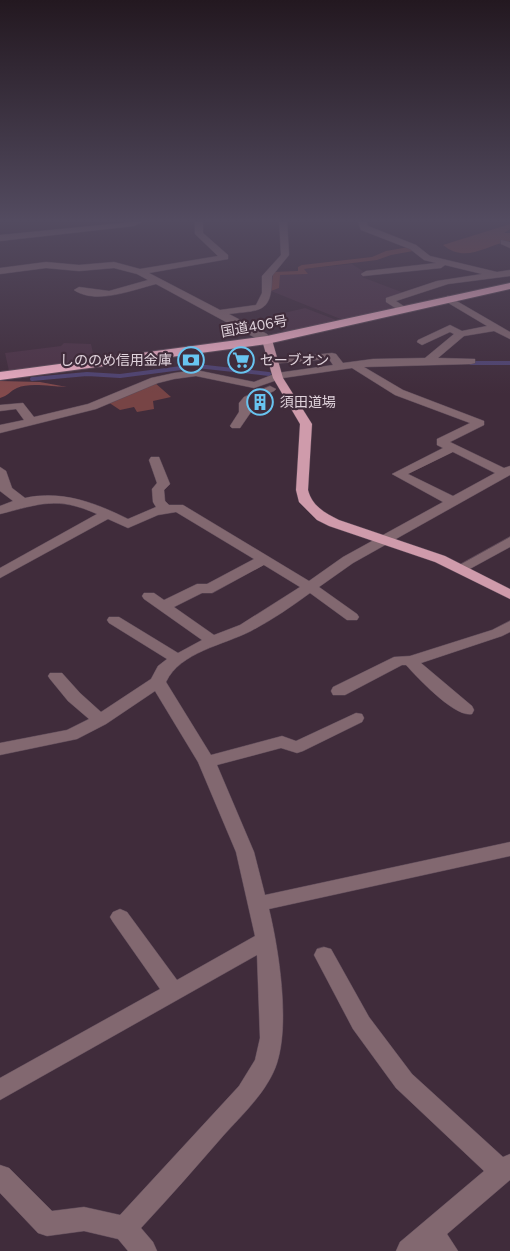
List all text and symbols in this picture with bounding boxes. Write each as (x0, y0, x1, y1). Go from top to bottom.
street label: 国道406号 (219, 311, 289, 341)
bank icon: しののめ信用金庫 (176, 345, 206, 375)
supermarket icon: セーブオン (226, 345, 256, 375)
place label: しののめ信用金庫 (60, 351, 172, 369)
place label: セーブオン (260, 351, 329, 369)
building icon: 須田道場 (245, 387, 275, 417)
place label: 須田道場 (280, 393, 336, 411)

